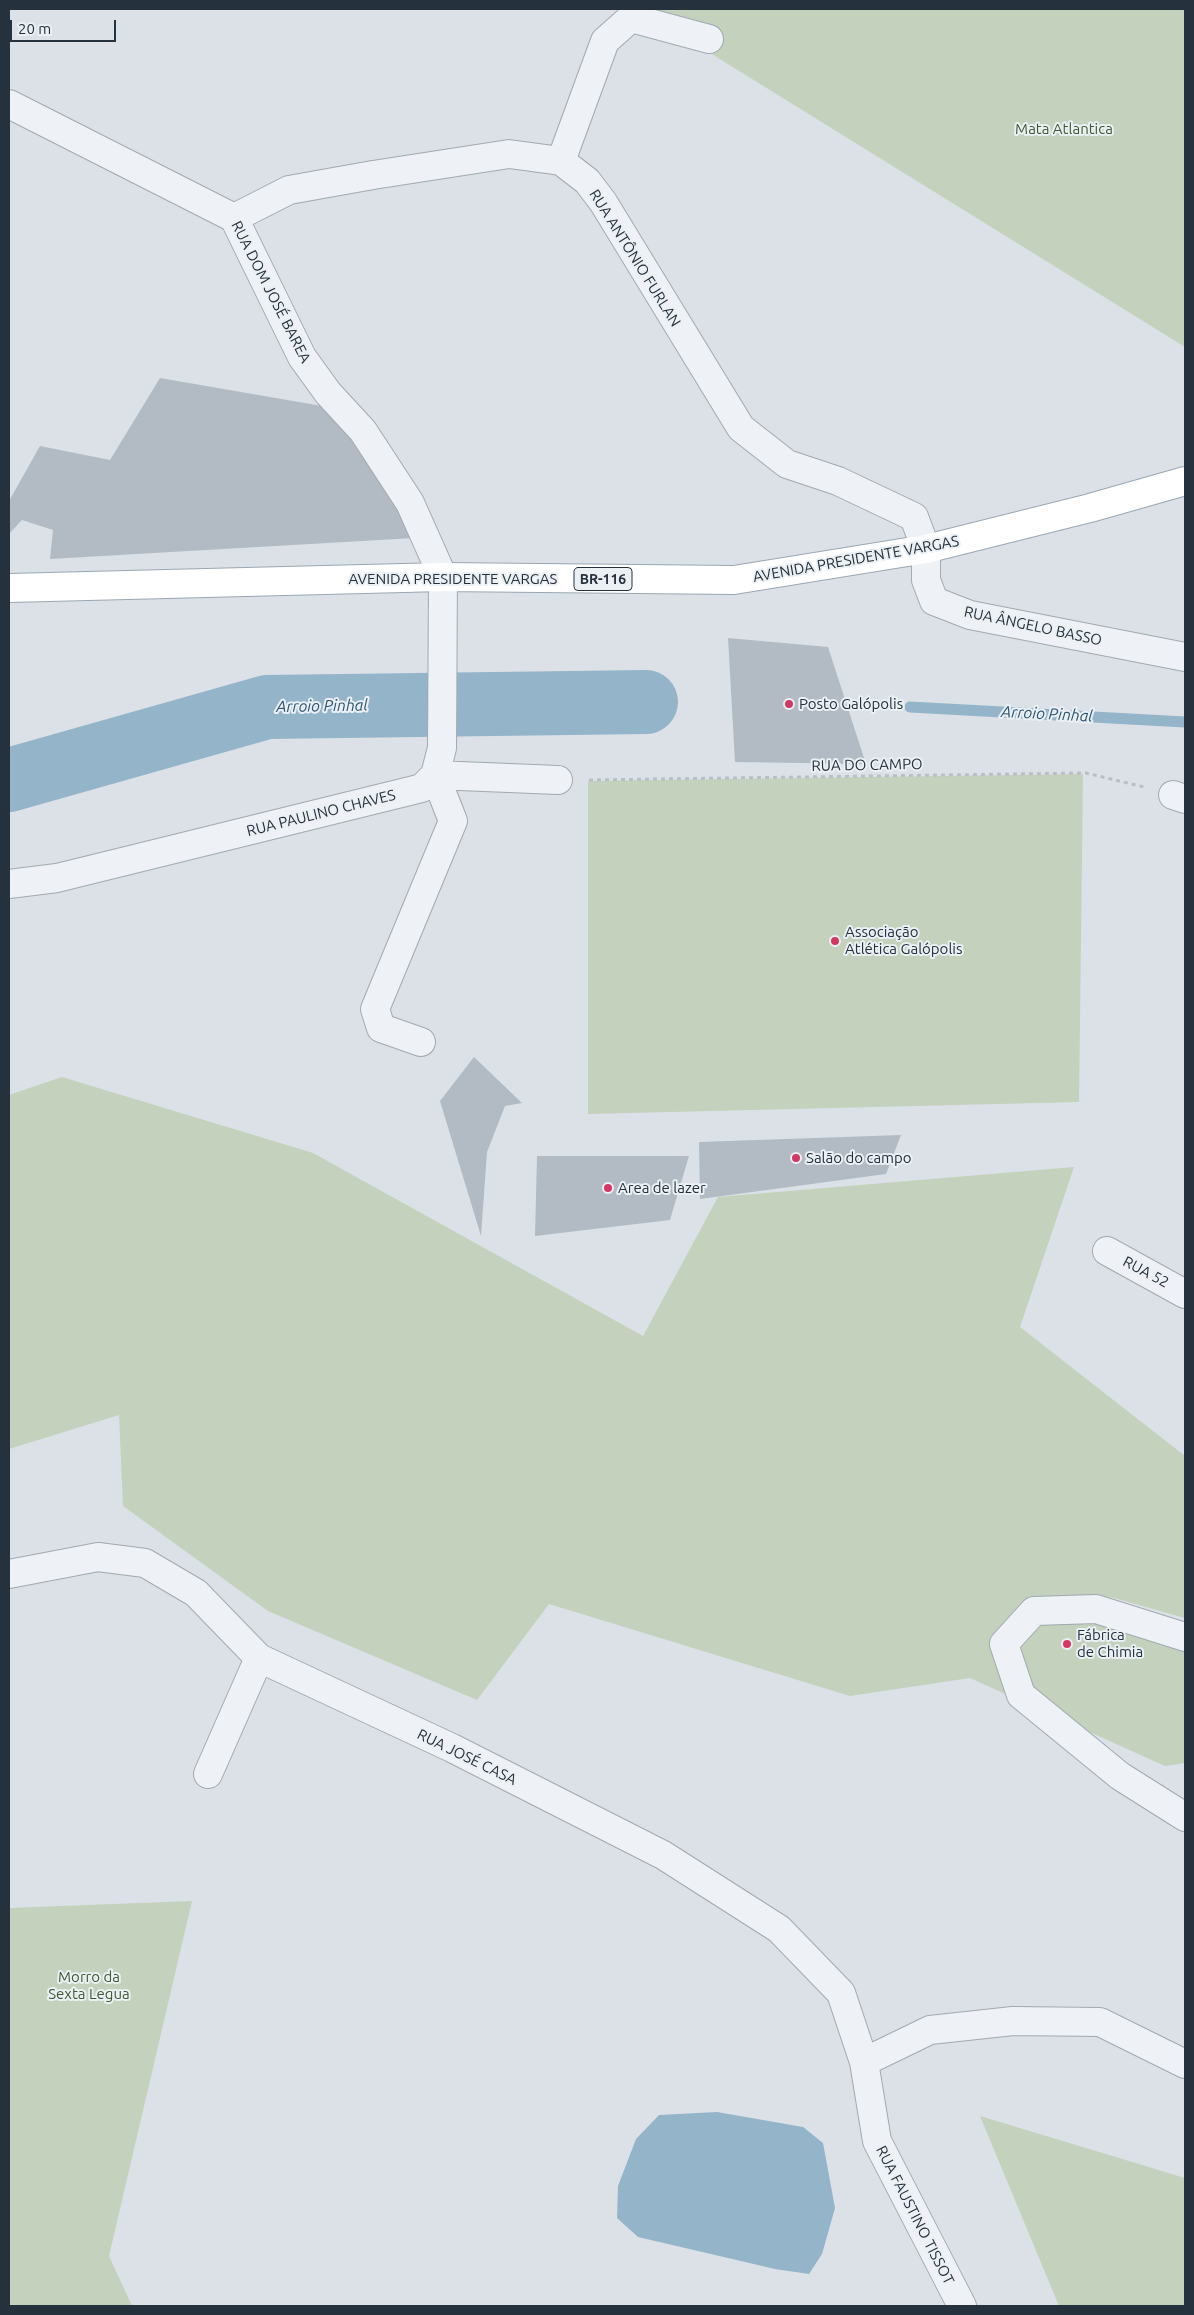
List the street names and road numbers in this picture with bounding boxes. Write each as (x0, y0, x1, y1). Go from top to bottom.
street label: RUA ANTÔNIO FURLAN (585, 186, 685, 330)
street label: RUA DOM JOSÉ BAREA (227, 218, 315, 366)
street label: AVENIDA PRESIDENTE VARGAS (752, 532, 960, 586)
road number: BR-116 (574, 568, 632, 590)
street label: AVENIDA PRESIDENTE VARGAS (349, 570, 557, 588)
street label: RUA ÂNGELO BASSO (962, 603, 1104, 649)
street label: RUA DO CAMPO (811, 755, 923, 775)
street label: RUA PAULINO CHAVES (245, 786, 397, 840)
street label: RUA 52 (1120, 1252, 1172, 1292)
street label: RUA JOSÉ CASA (414, 1725, 520, 1789)
street label: RUA FAUSTINO TISSOT (872, 2143, 958, 2287)

